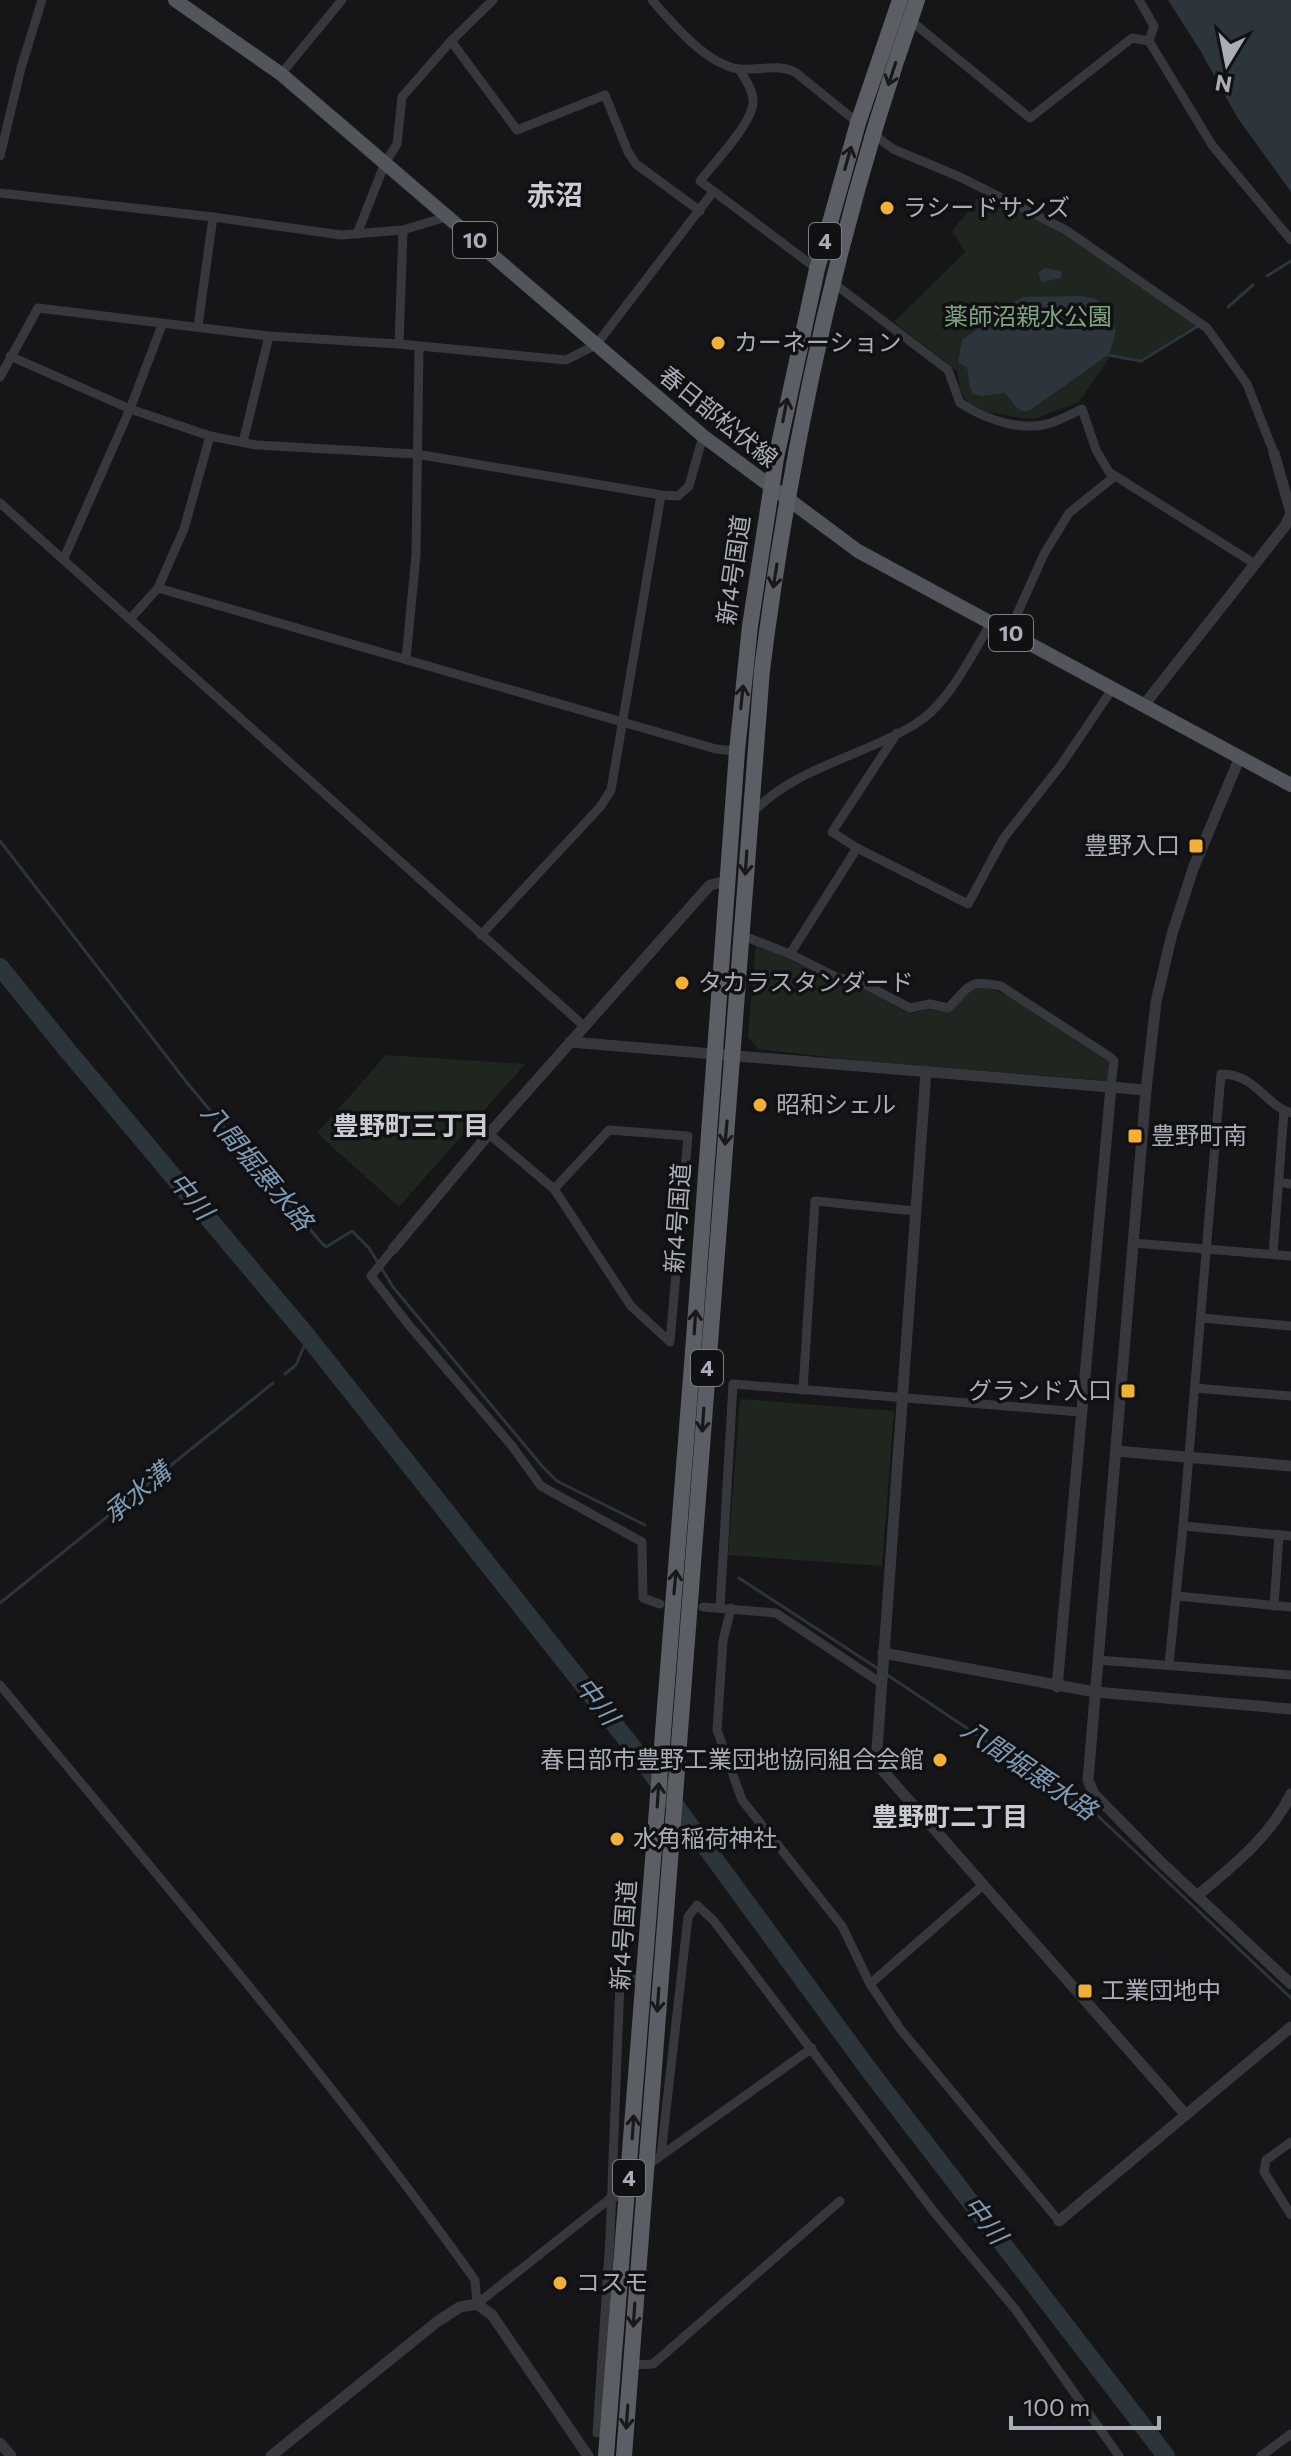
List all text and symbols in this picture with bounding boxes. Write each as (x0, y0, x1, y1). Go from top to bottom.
north arrow (1187, 24, 1267, 104)
one-way arrow (884, 61, 898, 86)
text: N (1213, 69, 1234, 99)
one-way arrow (842, 146, 856, 171)
district label: 赤沼 (527, 177, 583, 211)
place label: ラシードサンズ (903, 192, 1070, 221)
marker: ラシードサンズ (878, 199, 896, 217)
road number: 10 (453, 222, 497, 258)
road number: 4 (809, 223, 841, 259)
park label: 薬師沼親水公園 (944, 301, 1112, 330)
place label: カーネーション (734, 327, 902, 356)
marker: カーネーション (709, 334, 727, 352)
street label: 春日部松伏線 (654, 359, 784, 472)
one-way arrow (779, 398, 794, 424)
street label: 新4号国道 (710, 513, 755, 626)
one-way arrow (767, 563, 782, 589)
road number: 10 (989, 615, 1033, 651)
one-way arrow (735, 684, 750, 711)
place label: 豊野入口 (1084, 830, 1180, 859)
marker: 豊野入口 (1187, 837, 1205, 855)
one-way arrow (738, 849, 753, 876)
place label: タカラスタンダード (698, 967, 914, 996)
marker: タカラスタンダード (673, 974, 691, 992)
place label: 昭和シェル (776, 1089, 896, 1118)
water label: 八間堀悪水路 (196, 1096, 321, 1237)
marker: 昭和シェル (751, 1096, 769, 1114)
district label: 豊野町三丁目 (333, 1109, 489, 1140)
one-way arrow (718, 1119, 733, 1146)
place label: 豊野町南 (1151, 1120, 1247, 1149)
marker: 豊野町南 (1126, 1127, 1144, 1145)
street label: 新4号国道 (658, 1162, 695, 1274)
water label: 中川 (164, 1165, 223, 1227)
one-way arrow (688, 1309, 703, 1336)
road number: 4 (691, 1350, 723, 1386)
place label: グランド入口 (968, 1375, 1112, 1404)
marker: グランド入口 (1119, 1382, 1137, 1400)
one-way arrow (695, 1406, 710, 1433)
water label: 承水溝 (96, 1453, 179, 1528)
one-way arrow (668, 1569, 683, 1596)
water label: 中川 (570, 1670, 628, 1732)
water label: 八間堀悪水路 (956, 1712, 1105, 1826)
place label: 春日部市豊野工業団地協同組合会館 (540, 1744, 924, 1773)
marker: 春日部市豊野工業団地協同組合会館 (931, 1751, 949, 1769)
one-way arrow (651, 1782, 666, 1809)
district label: 豊野町二丁目 (872, 1800, 1028, 1831)
place label: 水角稲荷神社 (633, 1823, 777, 1852)
marker: 水角稲荷神社 (608, 1830, 626, 1848)
street label: 新4号国道 (604, 1879, 641, 1991)
place label: 工業団地中 (1101, 1975, 1221, 2004)
marker: 工業団地中 (1076, 1982, 1094, 2000)
one-way arrow (650, 1986, 665, 2013)
one-way arrow (626, 2114, 641, 2141)
road number: 4 (613, 2160, 645, 2196)
water label: 中川 (958, 2189, 1016, 2251)
place label: コスモ (576, 2267, 648, 2296)
marker: コスモ (551, 2274, 569, 2292)
one-way arrow (626, 2301, 641, 2328)
scale bar (1011, 2380, 1159, 2430)
text: 100 m (1023, 2392, 1090, 2421)
one-way arrow (619, 2403, 634, 2430)

